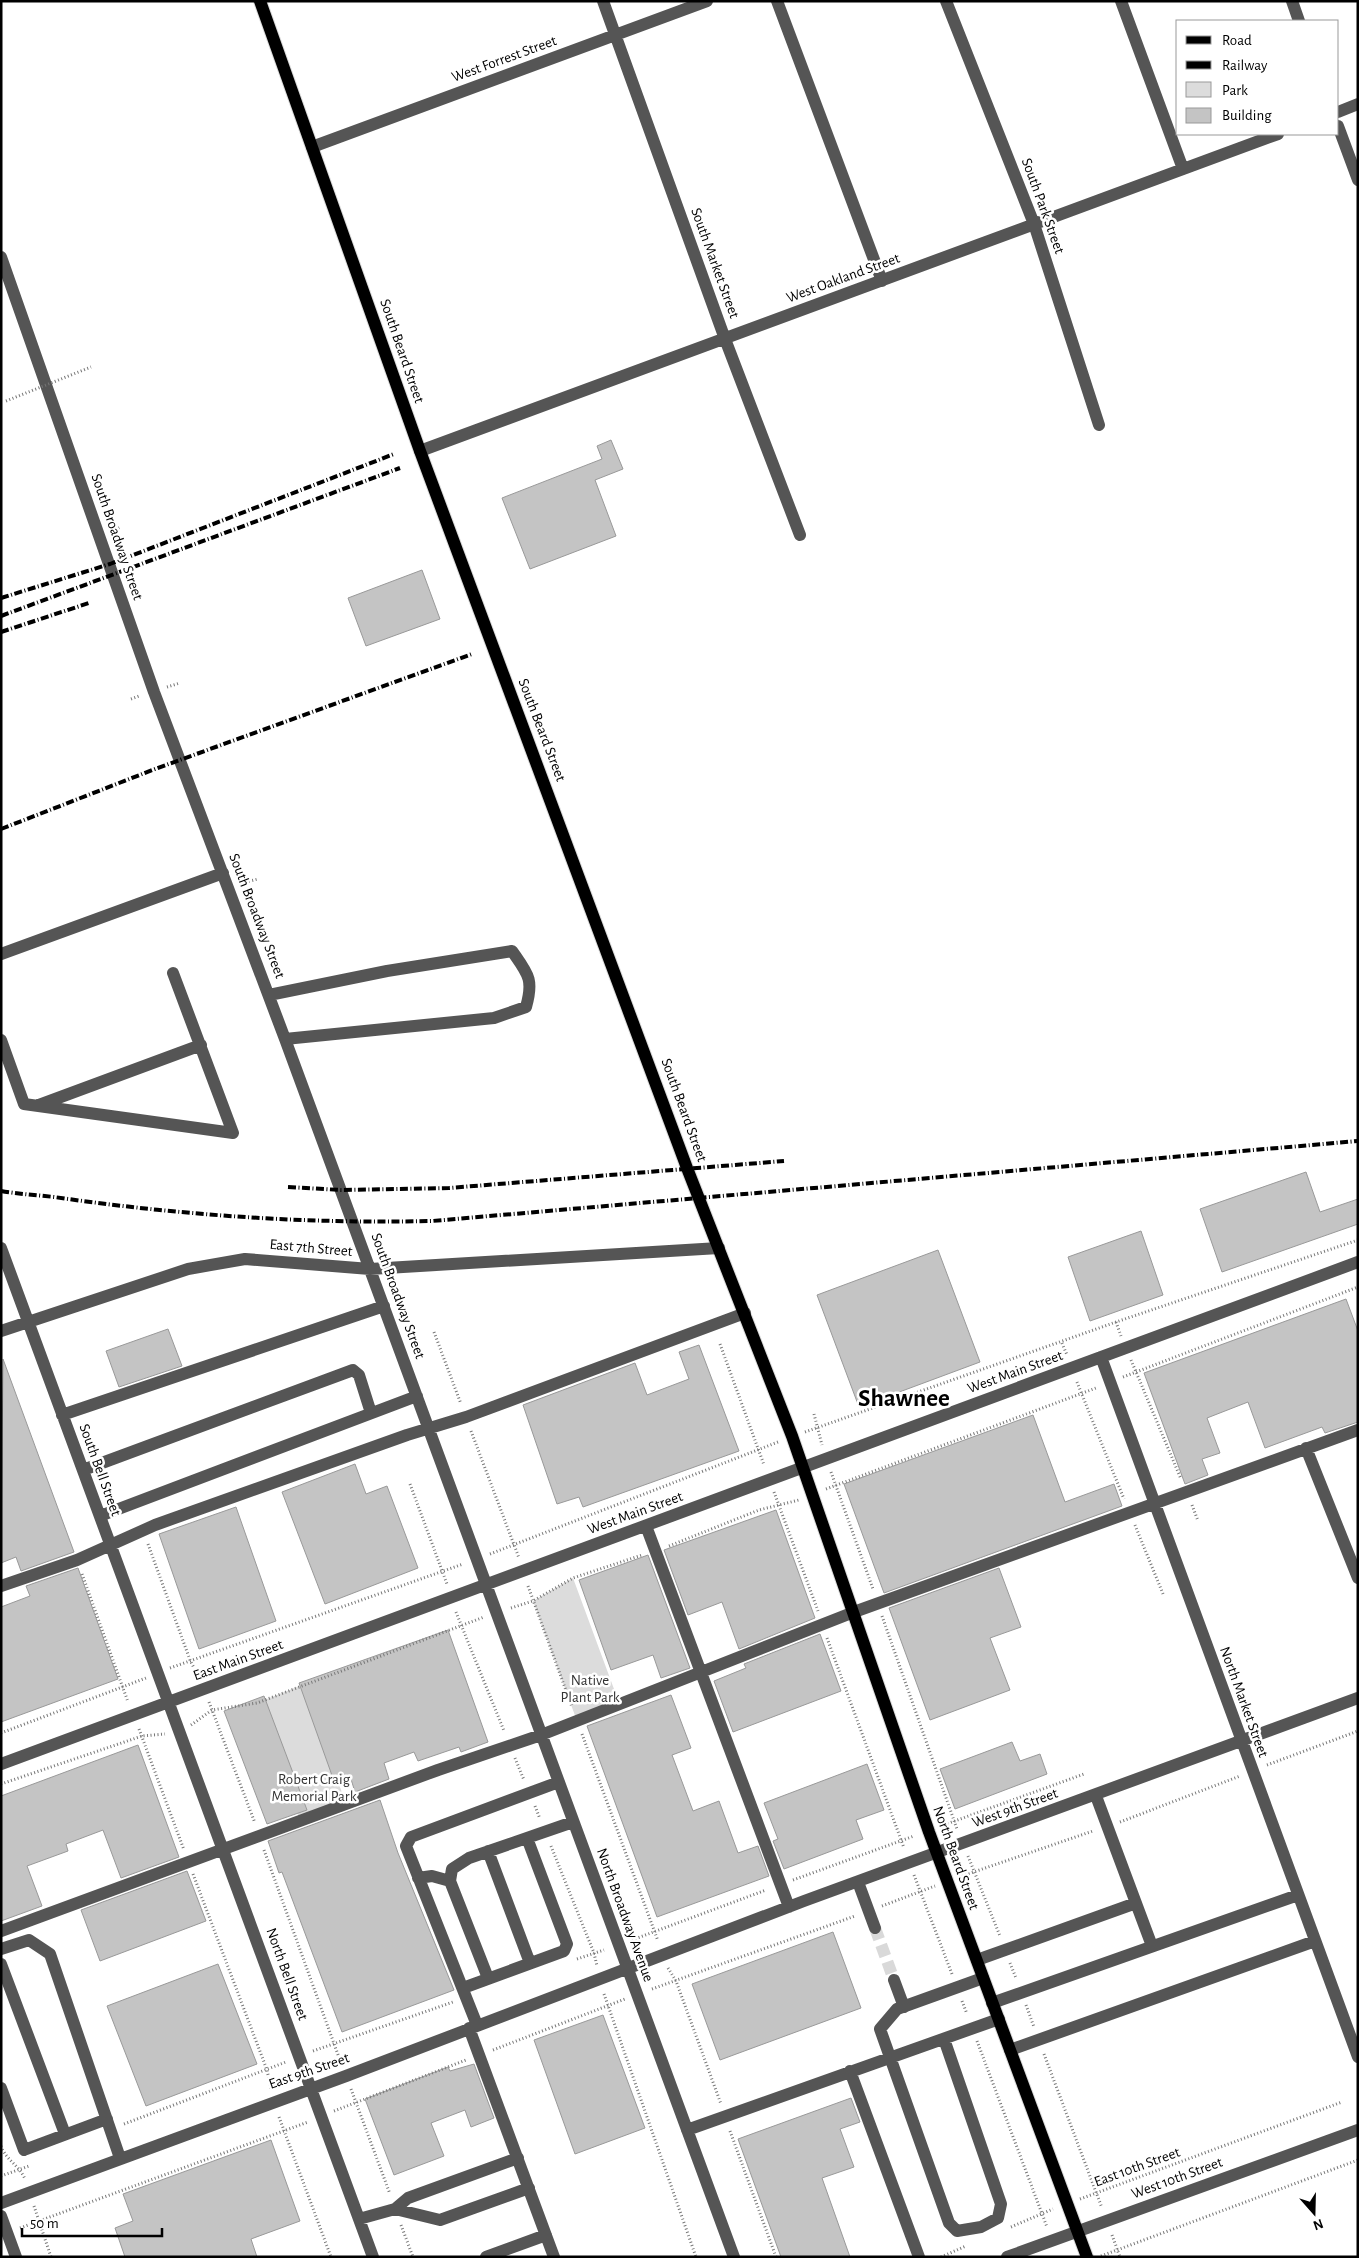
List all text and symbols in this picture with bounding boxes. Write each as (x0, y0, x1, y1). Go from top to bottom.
legend (1176, 20, 1339, 135)
street label: West Forrest Street (450, 33, 559, 85)
text: Road (1222, 33, 1252, 48)
text: Railway (1222, 58, 1268, 73)
text: Park (1222, 83, 1248, 98)
text: Building (1222, 108, 1272, 123)
street label: South Park Street (1019, 156, 1067, 256)
street label: South Market Street (688, 206, 742, 320)
street label: West Oakland Street (784, 250, 902, 305)
street label: South Beard Street (377, 297, 427, 405)
street label: South Broadway Street (88, 472, 146, 602)
street label: South Beard Street (515, 677, 569, 784)
street label: South Broadway Street (226, 851, 288, 981)
street label: South Beard Street (658, 1056, 710, 1164)
street label: South Broadway Street (368, 1231, 428, 1361)
street label: East 7th Street (269, 1237, 353, 1259)
street label: West Main Street (965, 1348, 1065, 1396)
district label: Shawnee (858, 1386, 950, 1411)
street label: South Bell Street (76, 1422, 124, 1518)
street label: West Main Street (585, 1489, 685, 1537)
street label: East Main Street (191, 1637, 285, 1683)
street label: North Market Street (1217, 1645, 1271, 1759)
park label: Native Plant Park (560, 1673, 620, 1705)
park label: Robert Craig Memorial Park (271, 1772, 357, 1804)
street label: West 9th Street (970, 1786, 1060, 1830)
street label: North Beard Street (930, 1804, 982, 1912)
street label: North Broadway Avenue (594, 1846, 656, 1984)
street label: North Bell Street (263, 1926, 311, 2022)
street label: East 9th Street (267, 2050, 351, 2092)
street label: East 10th Street (1092, 2144, 1182, 2189)
street label: West 10th Street (1129, 2154, 1225, 2201)
north arrow (1289, 2188, 1339, 2238)
scale bar (22, 2206, 162, 2238)
text: 50 m (30, 2216, 59, 2231)
text: N (1311, 2216, 1325, 2233)

